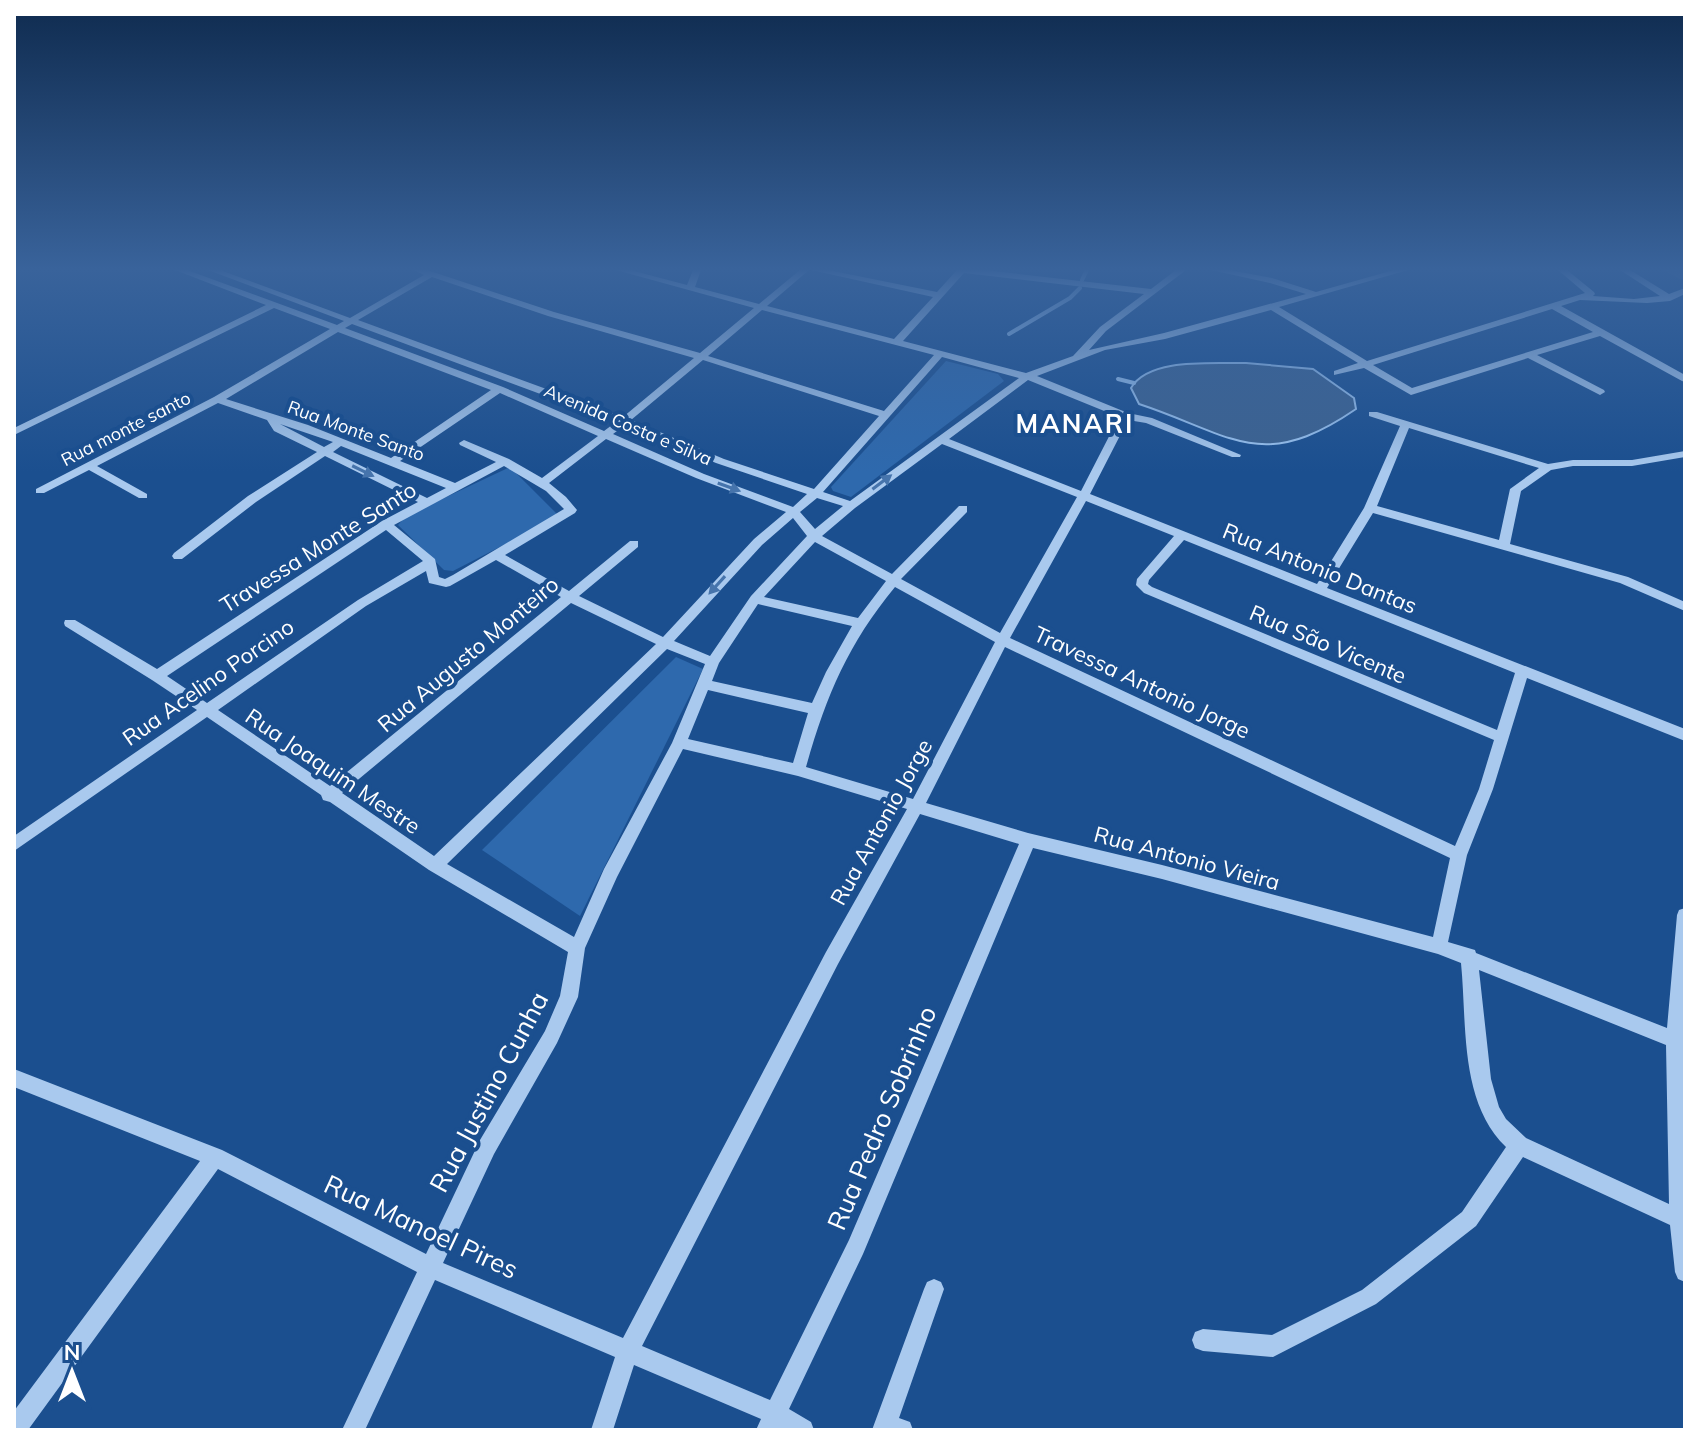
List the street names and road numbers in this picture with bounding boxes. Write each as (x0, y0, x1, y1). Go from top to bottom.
street label: Avenida Costa e Silva (541, 379, 716, 470)
street label: Rua monte santo (57, 386, 194, 471)
street label: Rua Monte Santo (284, 395, 428, 466)
street label: Travessa Monte Santo (215, 475, 421, 619)
street label: Rua Antonio Dantas (1219, 516, 1421, 620)
street label: Rua Augusto Monteiro (372, 570, 564, 738)
street label: Rua São Vicente (1245, 598, 1411, 690)
street label: Rua Acelino Porcino (117, 612, 299, 752)
street label: Travessa Antonio Jorge (1029, 620, 1255, 744)
street label: Rua Joaquim Mestre (240, 702, 426, 840)
street label: Rua Antonio Jorge (824, 734, 938, 910)
street label: Rua Antonio Vieira (1091, 820, 1283, 896)
street label: Rua Justino Cunha (422, 986, 555, 1198)
street label: Rua Pedro Sobrinho (819, 1001, 944, 1235)
street label: Rua Manoel Pires (319, 1167, 523, 1286)

